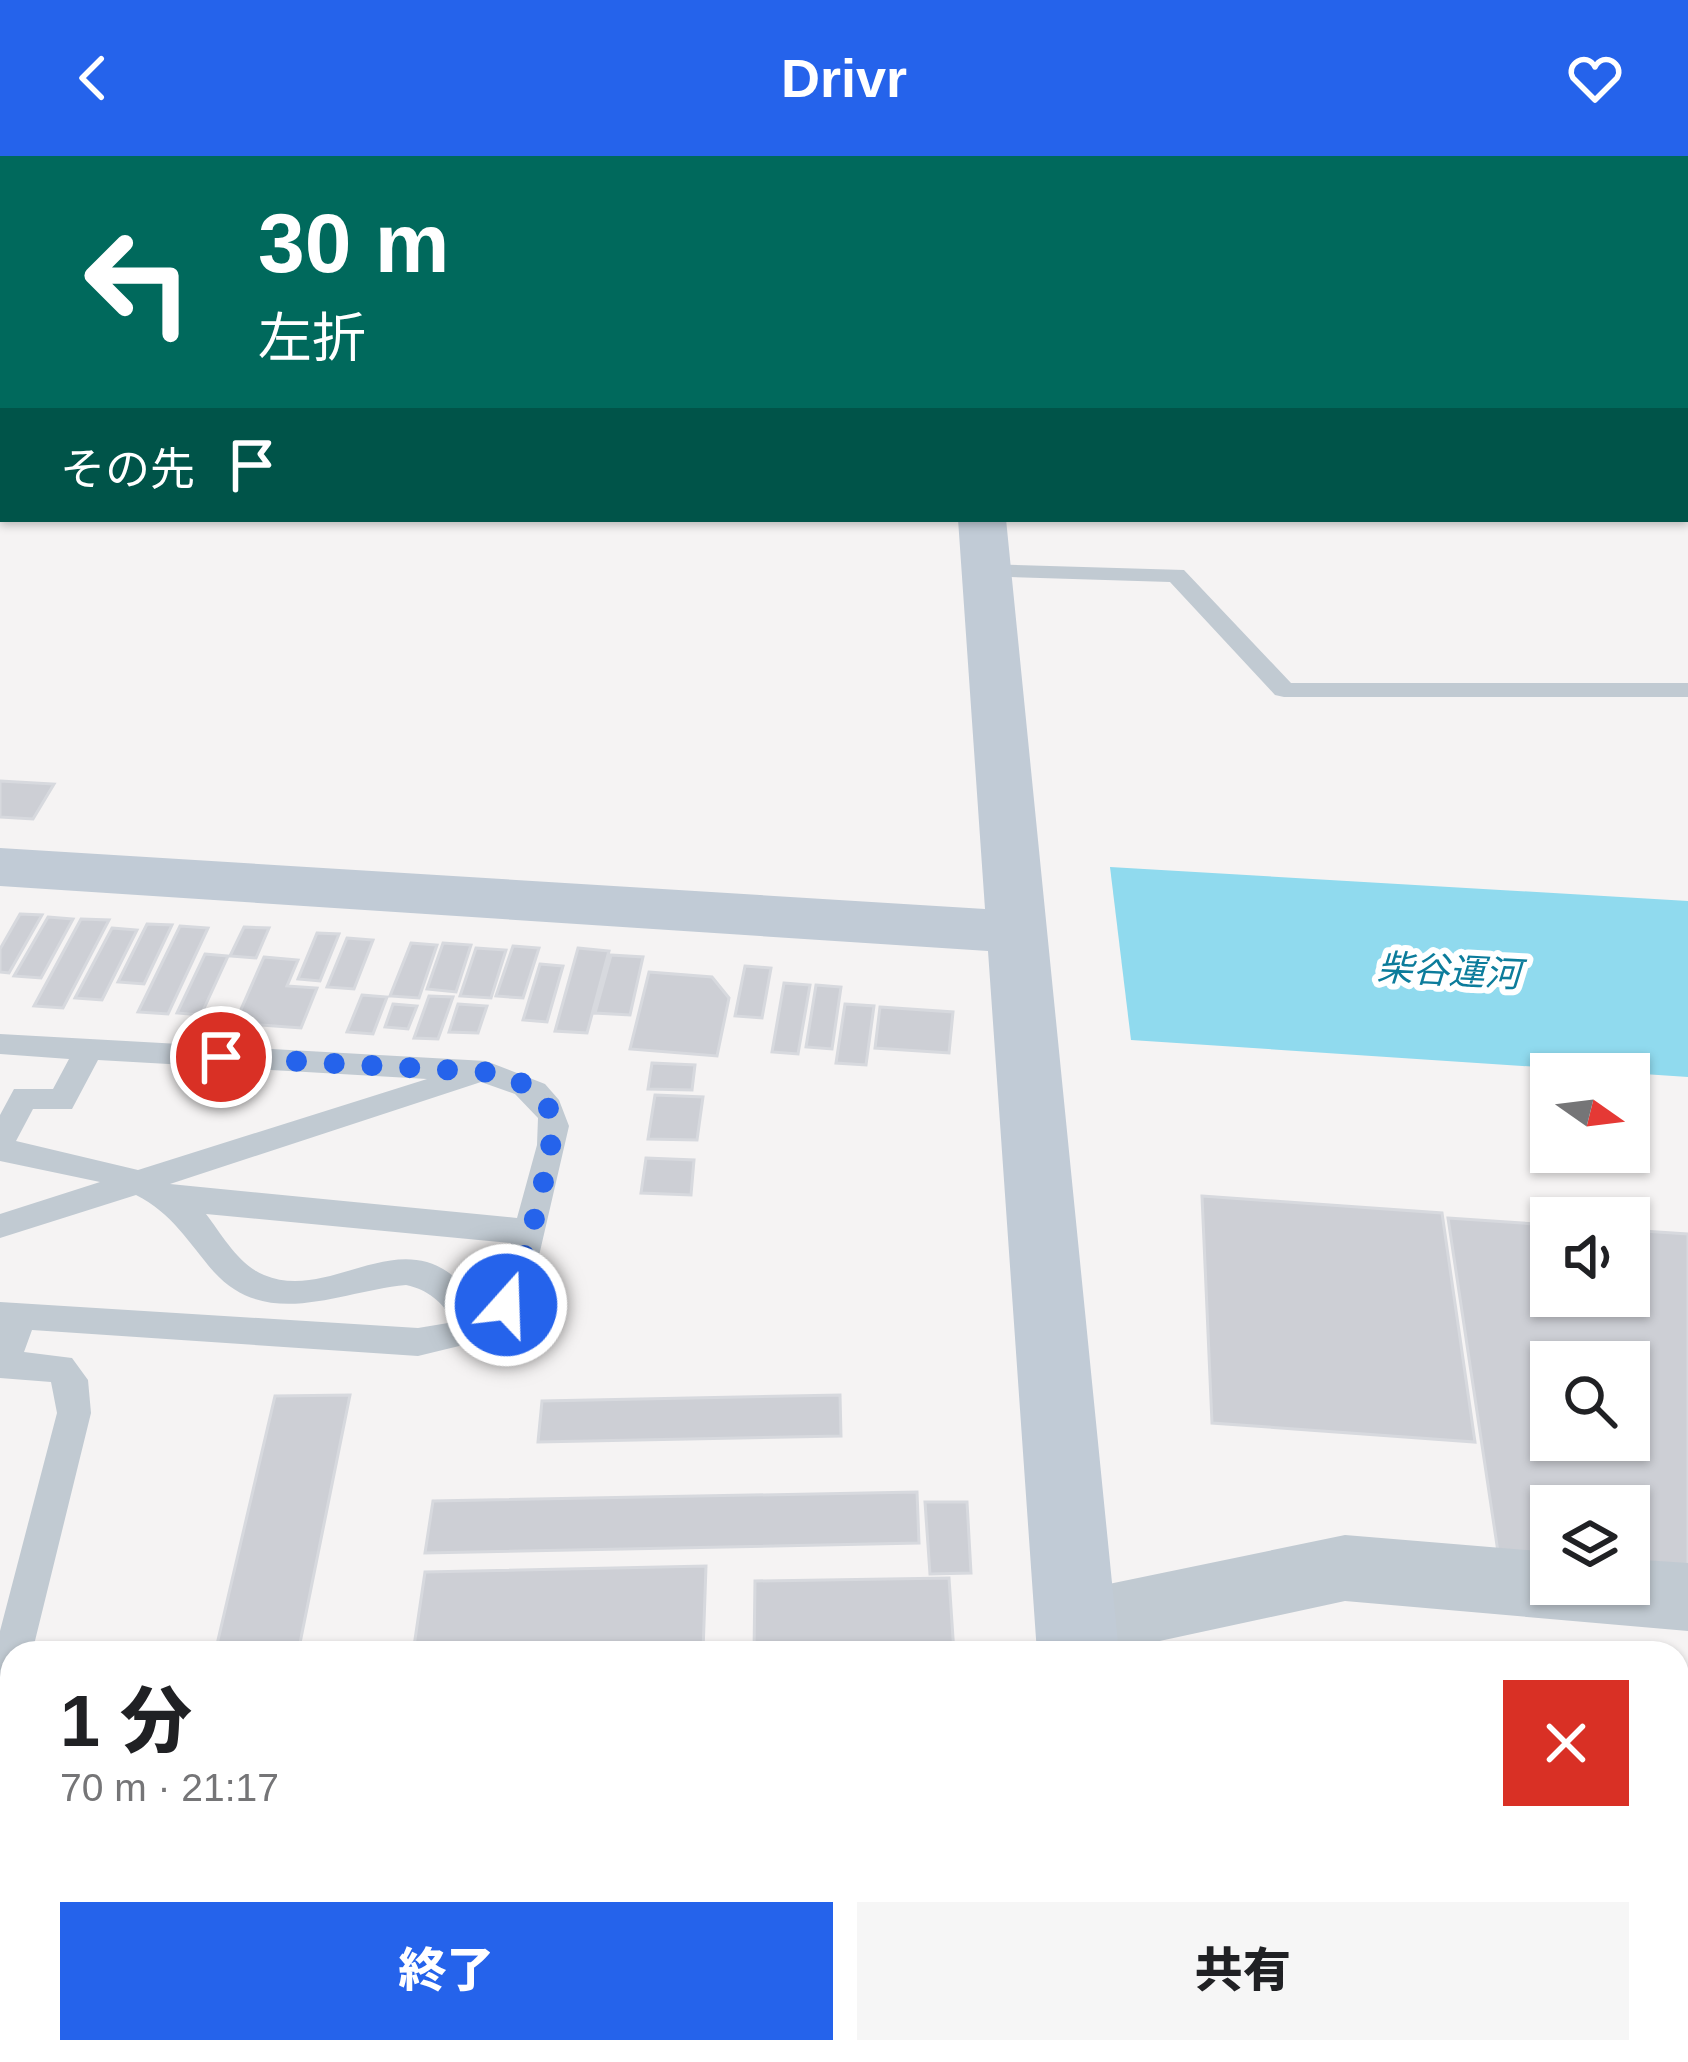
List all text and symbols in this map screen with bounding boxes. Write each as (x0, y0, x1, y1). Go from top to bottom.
icon: back (60, 45, 126, 111)
icon: heart (1562, 45, 1628, 111)
text: Drivr (781, 48, 907, 108)
text: 30 m (258, 196, 449, 290)
icon: left (60, 204, 216, 360)
text: 左折 (258, 308, 366, 368)
icon: arrive (219, 432, 285, 498)
text: その先 (60, 444, 195, 495)
water label: 柴谷運河 (1376, 947, 1528, 996)
pin (170, 1006, 272, 1108)
icon: arrive (188, 1024, 254, 1090)
north arrow (1530, 1053, 1650, 1173)
map controls (1530, 1053, 1650, 1605)
button: sound (1530, 1197, 1650, 1317)
position arrow (443, 1242, 569, 1368)
button: search (1530, 1341, 1650, 1461)
button: layers (1530, 1485, 1650, 1605)
button: close (1503, 1680, 1629, 1806)
text: 1 分 (60, 1681, 192, 1761)
text: 70 m · 21:17 (60, 1766, 279, 1809)
button: 終了 (60, 1902, 833, 2040)
button: 共有 (857, 1902, 1629, 2040)

